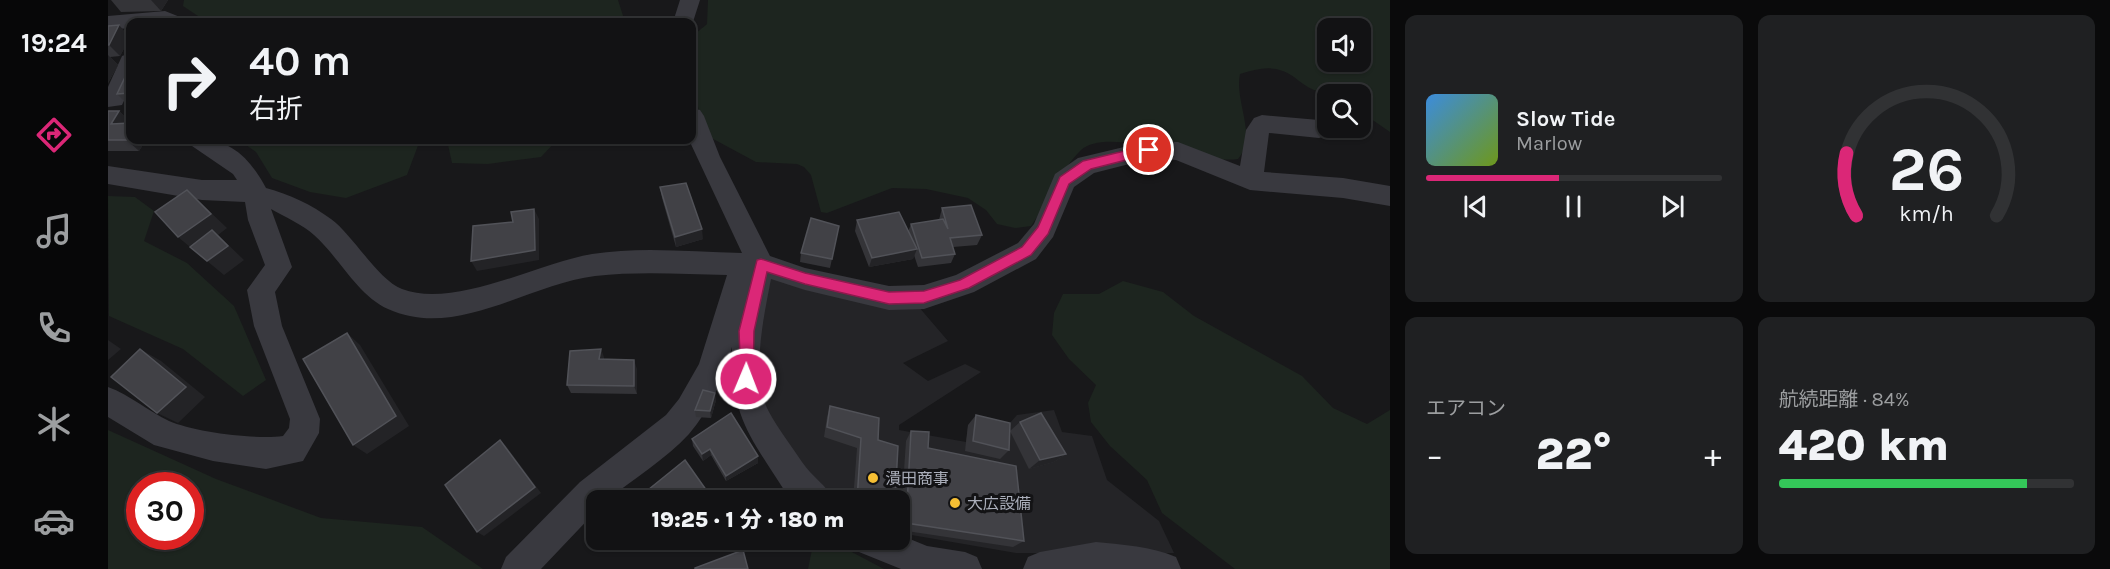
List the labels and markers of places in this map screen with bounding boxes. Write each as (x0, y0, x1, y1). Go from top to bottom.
pin (1123, 124, 1174, 175)
place label: 潰田商事 (885, 469, 949, 488)
marker: 潰田商事 (866, 471, 880, 485)
place label: 大広設備 (967, 494, 1031, 513)
marker: 大広設備 (948, 496, 962, 510)

